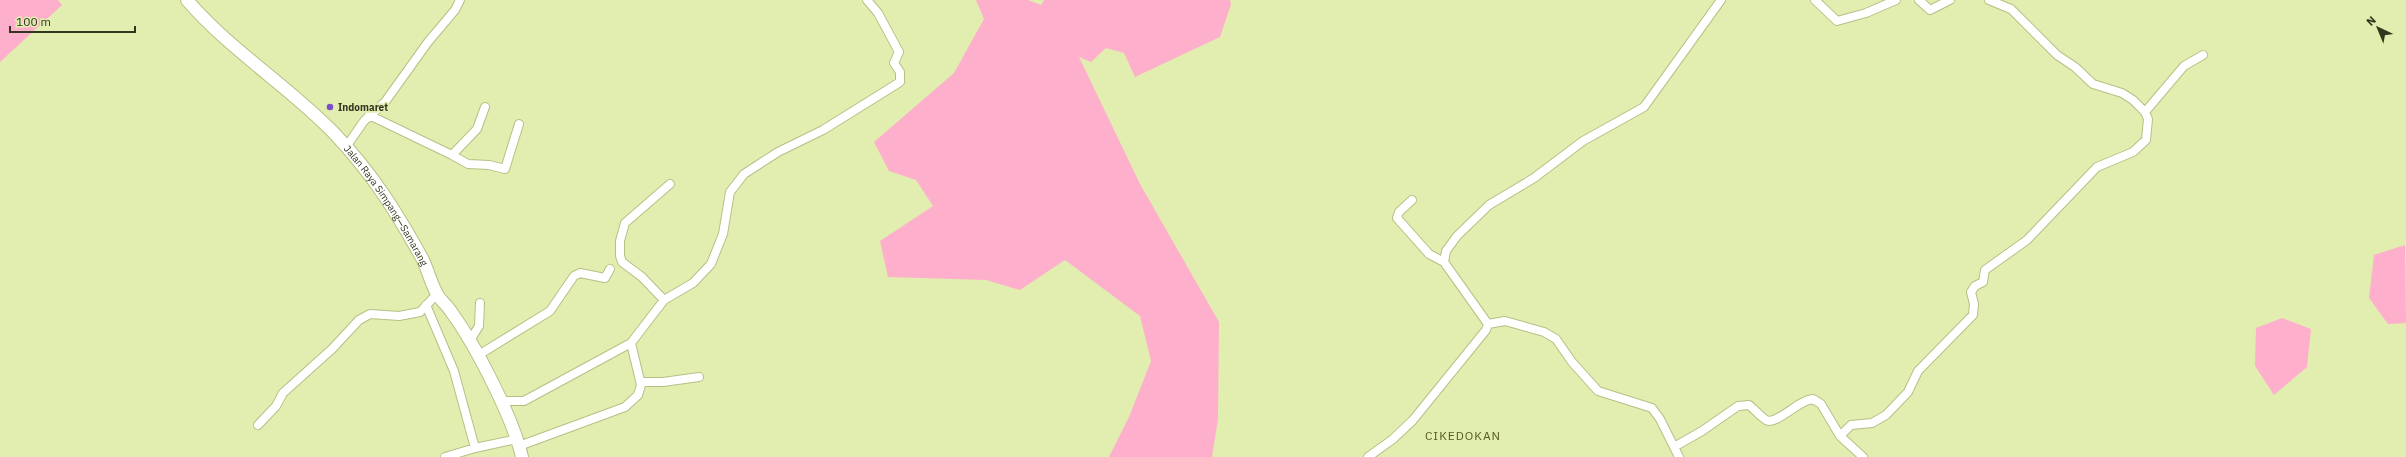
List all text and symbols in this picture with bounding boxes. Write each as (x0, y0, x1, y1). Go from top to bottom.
scale bar (10, 8, 135, 34)
north arrow (2358, 8, 2398, 48)
text: N (2363, 13, 2379, 29)
text: 100 m (16, 14, 51, 29)
place label: Indomaret (338, 101, 388, 114)
marker: Indomaret (325, 102, 335, 112)
street label: Jalan Raya Simpang—Samarang (341, 142, 431, 268)
district label: CIKEDOKAN (1425, 428, 1501, 443)

